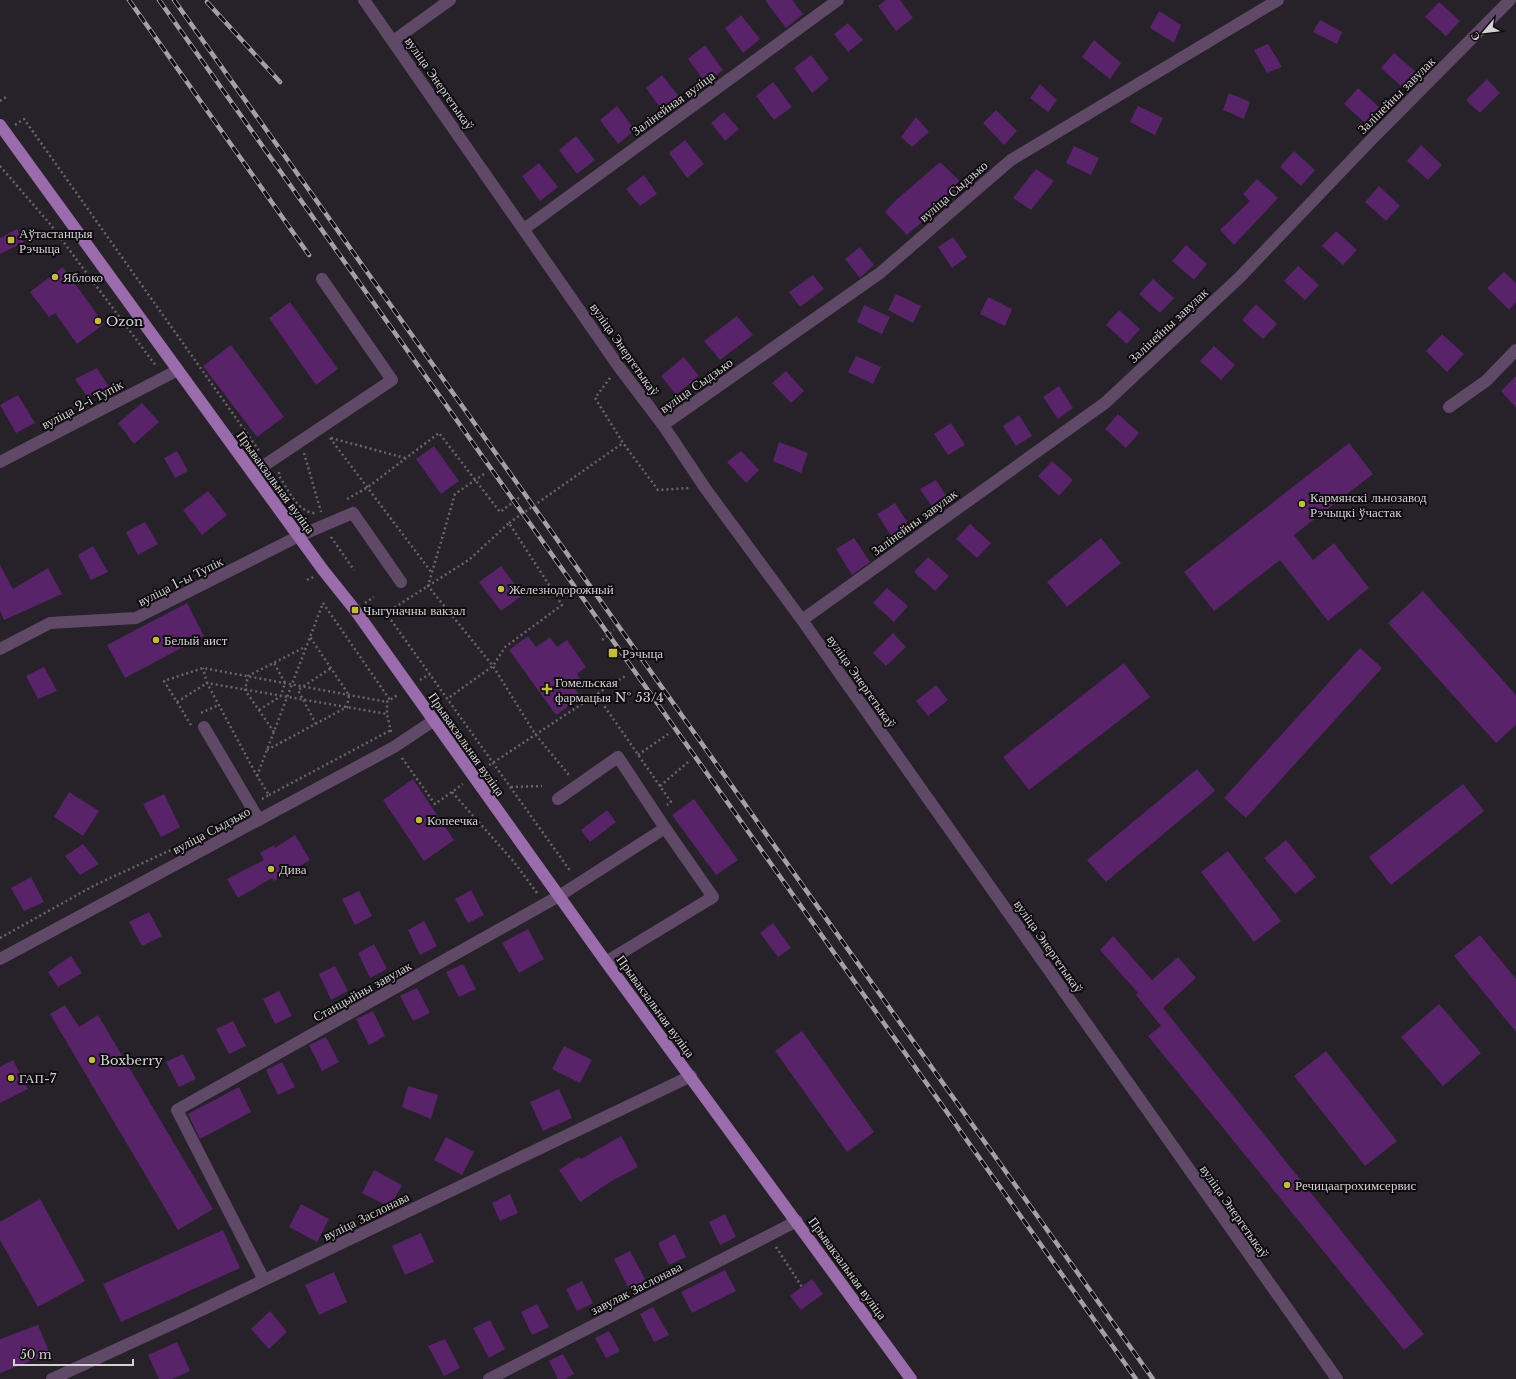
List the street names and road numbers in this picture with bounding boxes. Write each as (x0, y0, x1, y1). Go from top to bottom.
street label: вуліца Энергетыкаў (401, 33, 478, 134)
street label: Залінейны завулак (1354, 53, 1439, 138)
street label: Залінейная вуліца (628, 67, 719, 139)
street label: вуліца Сыдзько (915, 157, 991, 226)
street label: Залінейны завулак (1125, 284, 1212, 367)
street label: вуліца Энергетыкаў (586, 299, 663, 400)
street label: вуліца Сыдзько (656, 354, 736, 417)
street label: вуліца 2-і Тупік (38, 375, 127, 433)
street label: Прывакзальная вуліца (233, 428, 319, 537)
street label: Залінейны завулак (868, 485, 961, 559)
street label: вуліца 1-ы Тупік (135, 552, 226, 610)
street label: вуліца Энергетыкаў (823, 631, 900, 732)
street label: Прывакзальная вуліца (424, 689, 509, 800)
street label: вуліца Сыдзько (169, 803, 253, 858)
street label: вуліца Энергетыкаў (1010, 896, 1087, 997)
street label: Прывакзальная вуліца (613, 952, 699, 1061)
street label: Станцыйны завулак (310, 957, 415, 1026)
street label: вуліца Энергетыкаў (1196, 1161, 1273, 1262)
street label: вуліца Заслонава (320, 1188, 412, 1245)
street label: Прывакзальная вуліца (805, 1214, 891, 1323)
street label: завулак Заслонава (588, 1258, 685, 1319)

